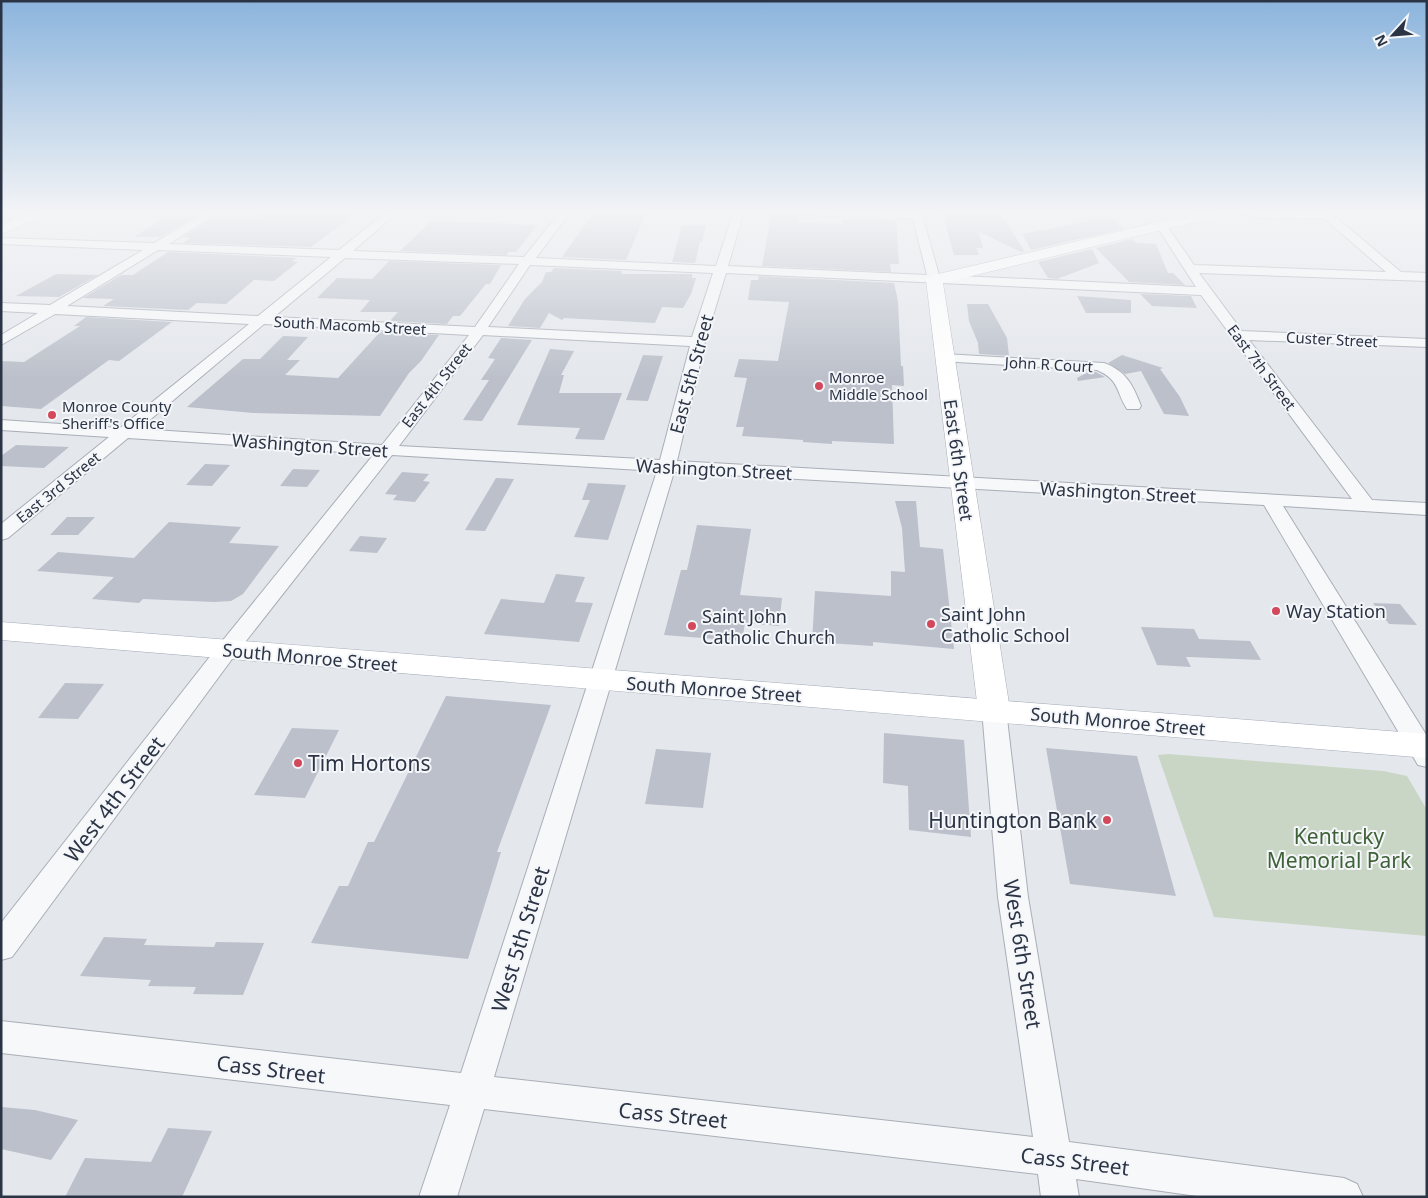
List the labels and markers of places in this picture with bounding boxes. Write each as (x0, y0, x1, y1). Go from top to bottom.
place label: Monroe Middle School (829, 367, 928, 404)
marker: Monroe Middle School (813, 380, 825, 392)
place label: Monroe County Sheriff's Office (62, 396, 172, 433)
marker: Monroe County Sheriff's Office (46, 409, 58, 421)
place label: Way Station (1286, 599, 1386, 623)
place label: Saint John Catholic School (941, 602, 1070, 647)
place label: Saint John Catholic Church (702, 604, 835, 649)
marker: Way Station (1270, 605, 1282, 617)
marker: Saint John Catholic School (925, 618, 937, 630)
marker: Saint John Catholic Church (686, 620, 698, 632)
place label: Tim Hortons (308, 749, 430, 777)
marker: Tim Hortons (292, 757, 304, 769)
place label: Huntington Bank (928, 806, 1098, 834)
marker: Huntington Bank (1101, 814, 1113, 826)

